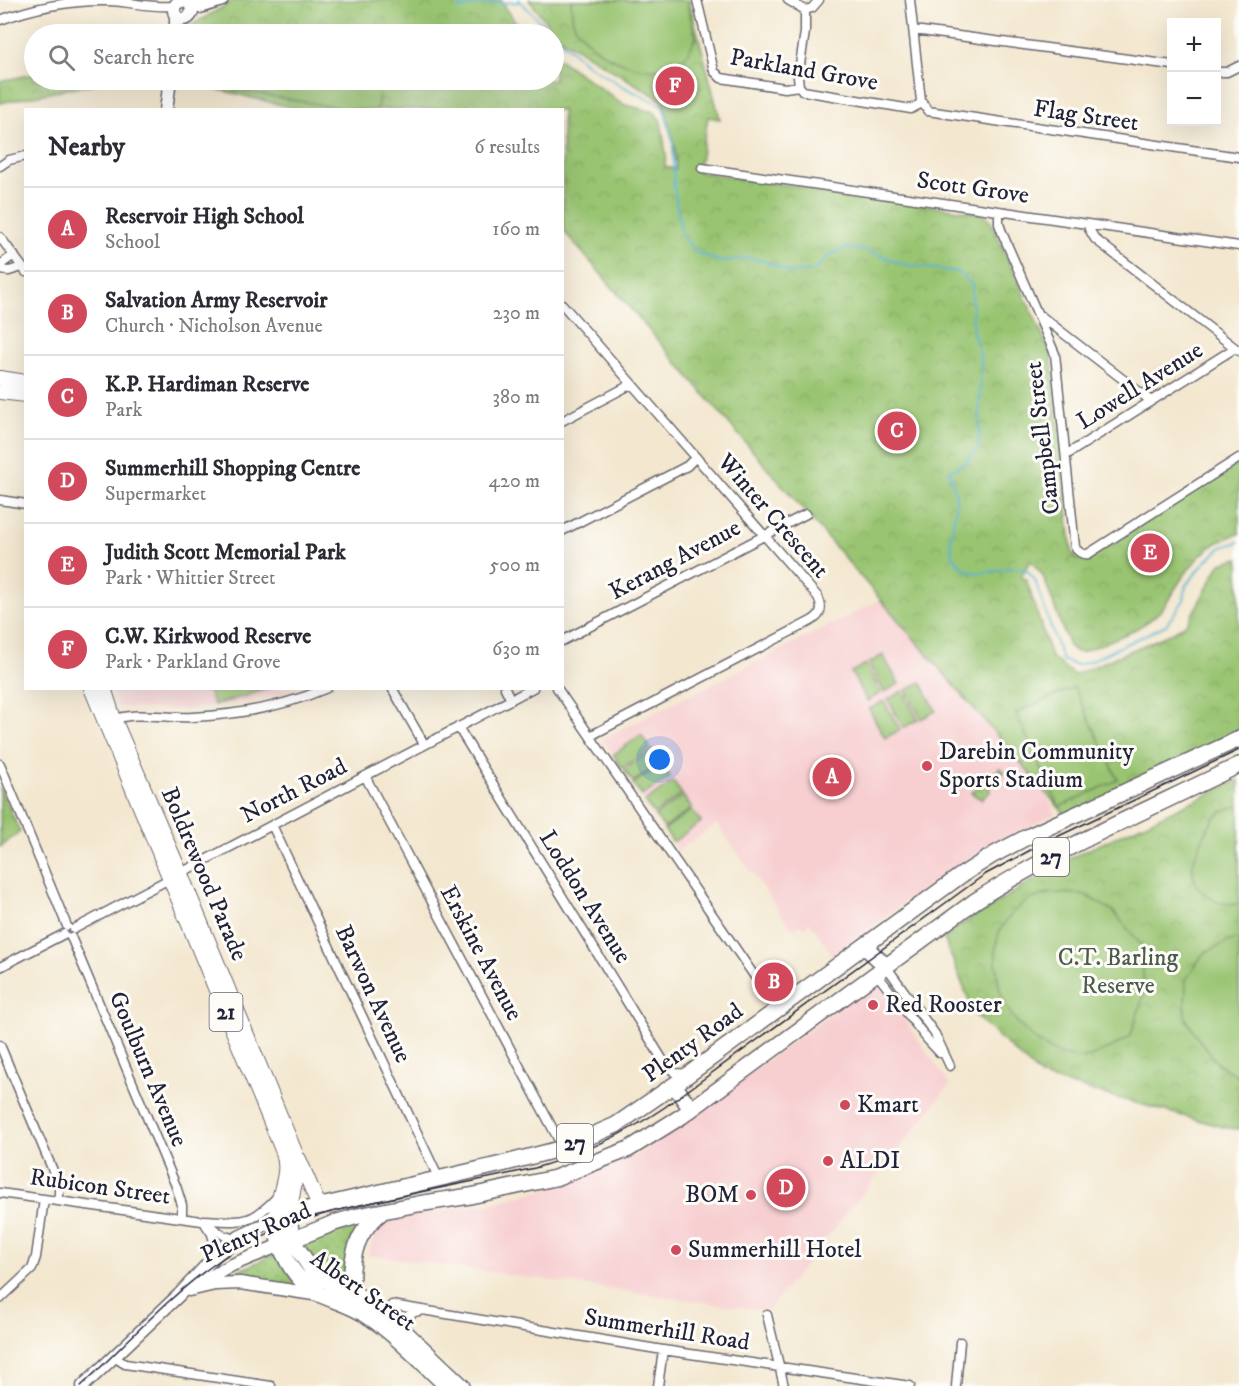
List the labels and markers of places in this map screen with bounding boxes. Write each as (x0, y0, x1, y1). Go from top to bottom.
pin: F (656, 64, 694, 109)
pin: C (878, 408, 916, 454)
pin: E (1130, 530, 1170, 576)
place label: Darebin Community Sports Stadium (939, 737, 1135, 795)
pin: A (812, 754, 852, 800)
marker: Darebin Community Sports Stadium (920, 759, 934, 773)
pin: B (754, 960, 794, 1004)
place label: Red Rooster (885, 990, 1002, 1020)
marker: Red Rooster (866, 998, 880, 1012)
place label: Kmart (857, 1090, 919, 1120)
marker: Kmart (838, 1098, 852, 1112)
place label: ALDI (840, 1146, 900, 1176)
marker: ALDI (821, 1154, 835, 1168)
pin: D (766, 1166, 806, 1210)
place label: BOM (685, 1180, 739, 1210)
marker: BOM (744, 1188, 758, 1202)
place label: Summerhill Hotel (688, 1235, 862, 1265)
marker: Summerhill Hotel (669, 1243, 683, 1257)

